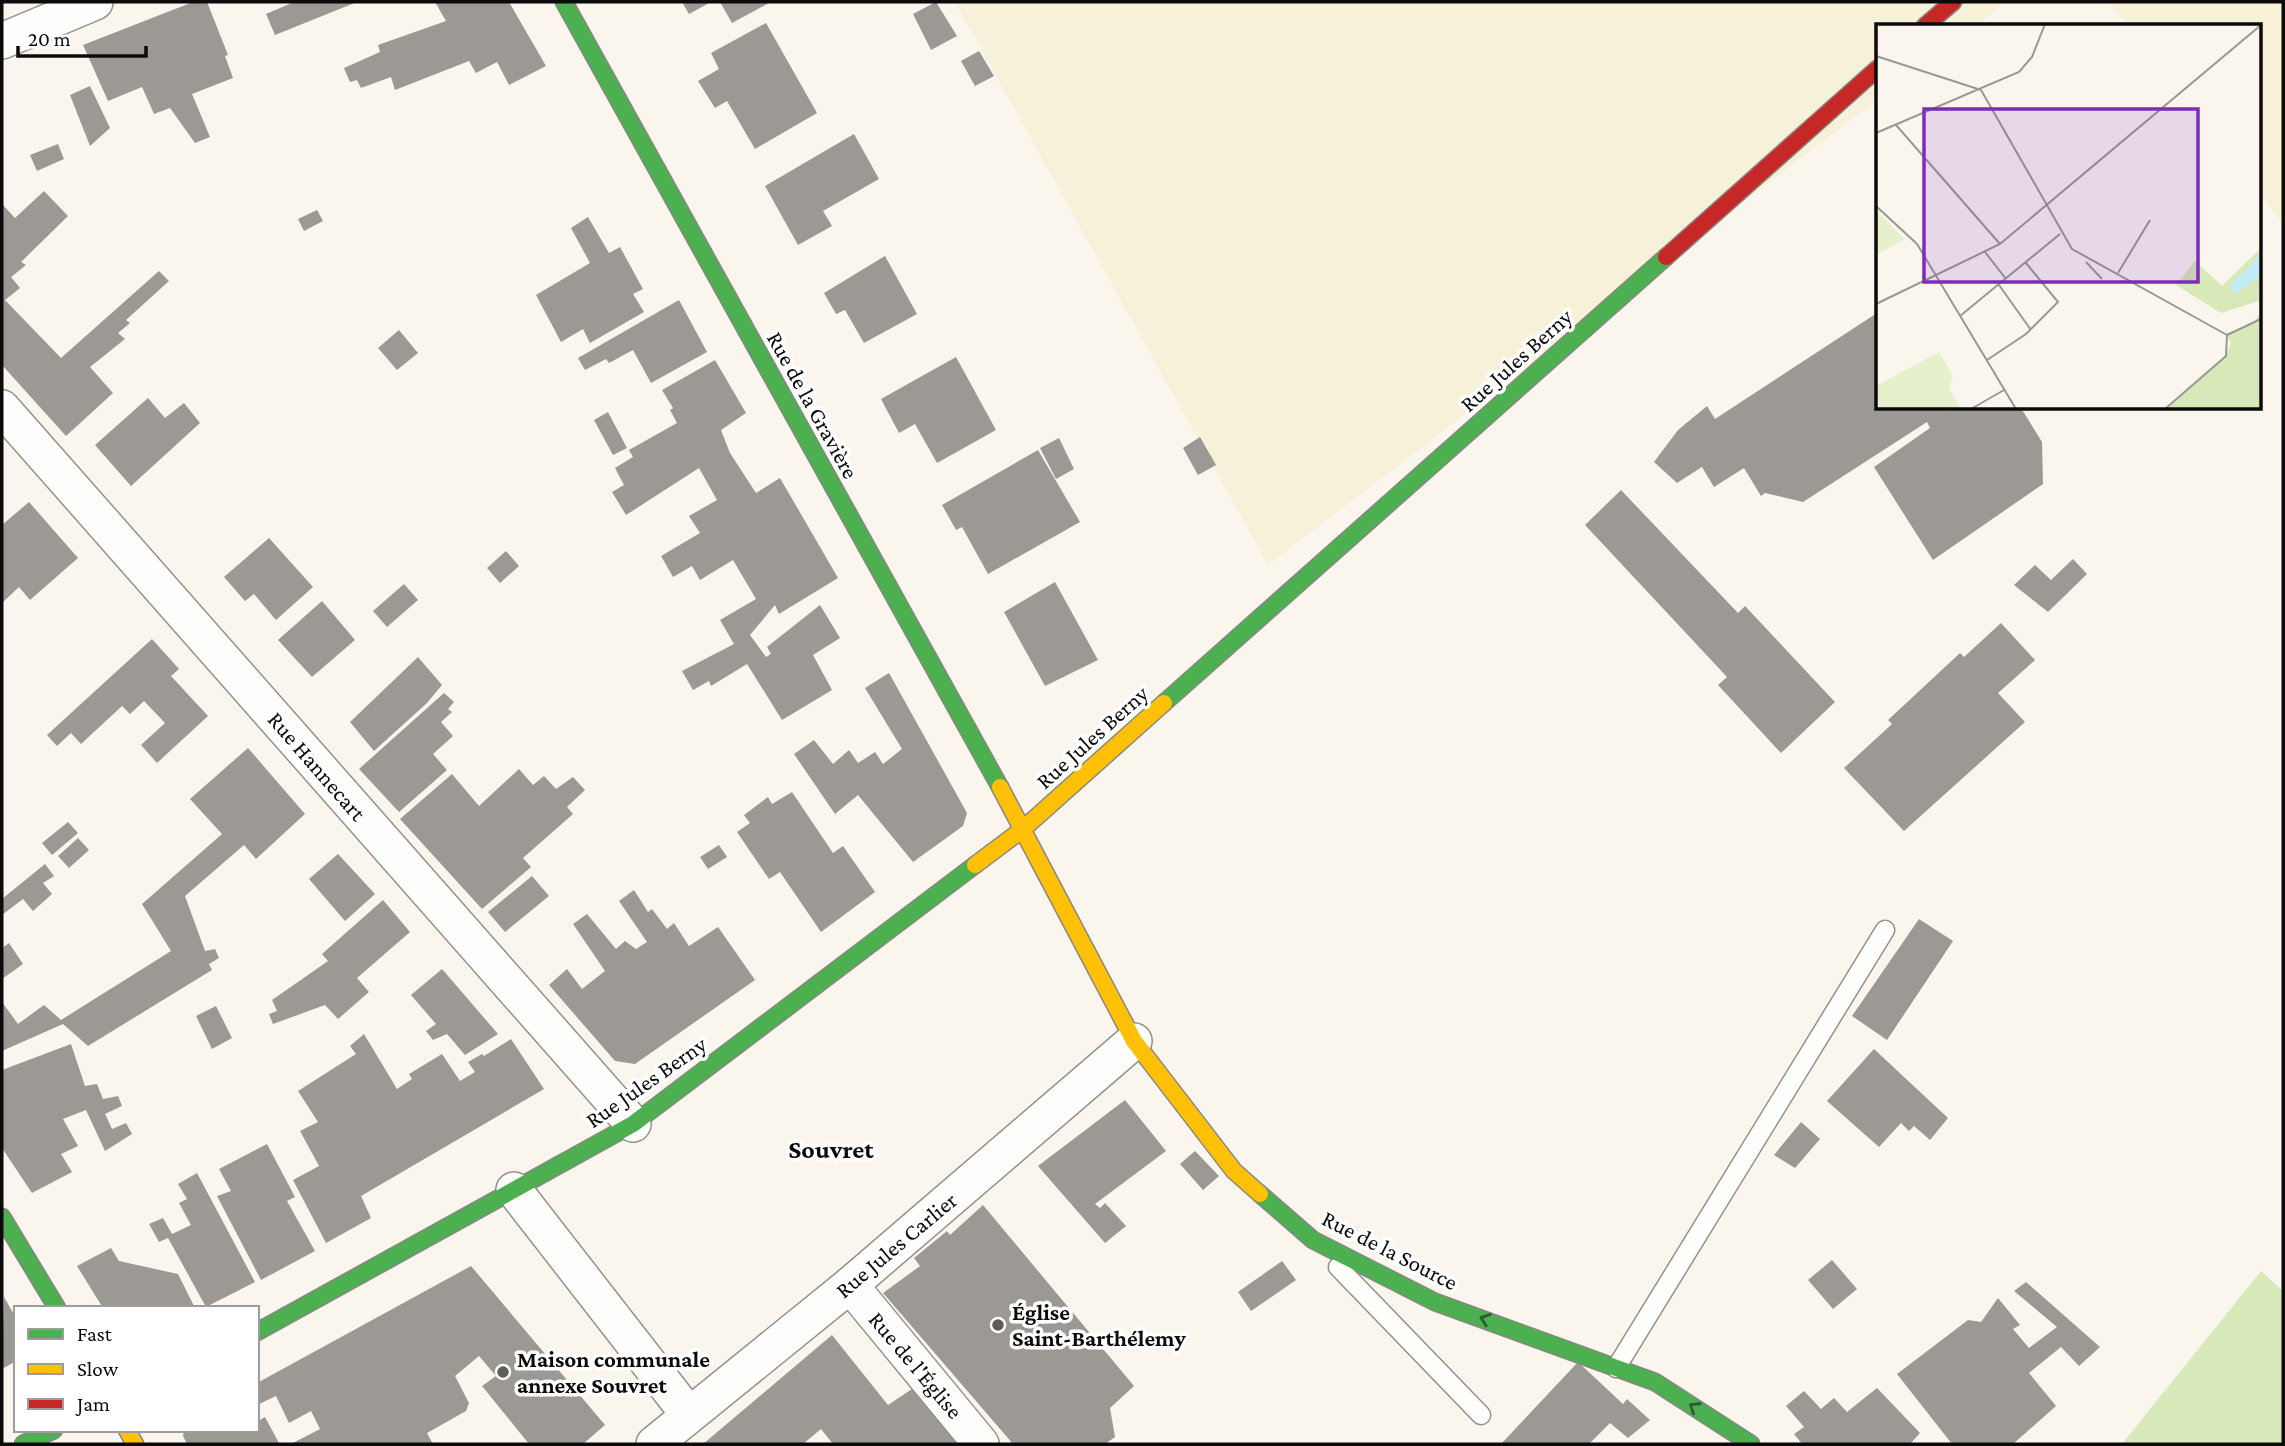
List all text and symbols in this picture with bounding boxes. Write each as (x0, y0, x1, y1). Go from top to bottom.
scale bar (18, 14, 145, 58)
inset map (1876, 24, 2260, 410)
text: 20 m (28, 27, 71, 51)
street label: Rue Jules Berny (1455, 303, 1578, 417)
street label: Rue de la Gravière (762, 327, 864, 483)
street label: Rue Jules Berny (1031, 680, 1154, 794)
street label: Rue Hannecart (263, 706, 372, 826)
street label: Rue Jules Berny (581, 1031, 712, 1133)
district label: Souvret (788, 1135, 874, 1164)
street label: Rue Jules Carlier (830, 1187, 962, 1303)
street label: Rue de la Source (1318, 1205, 1462, 1295)
place label: Église Saint-Barthélemy (1012, 1299, 1186, 1351)
legend (14, 1306, 259, 1432)
street label: Rue de l'Église (864, 1306, 968, 1424)
one-way arrow (1479, 1313, 1491, 1327)
marker: Église Saint-Barthélemy (990, 1317, 1006, 1333)
text: Fast (77, 1322, 113, 1346)
place label: Maison communale annexe Souvret (517, 1346, 710, 1398)
text: Slow (77, 1357, 119, 1381)
marker: Maison communale annexe Souvret (495, 1364, 511, 1380)
text: Jam (75, 1392, 110, 1416)
one-way arrow (1688, 1402, 1701, 1415)

